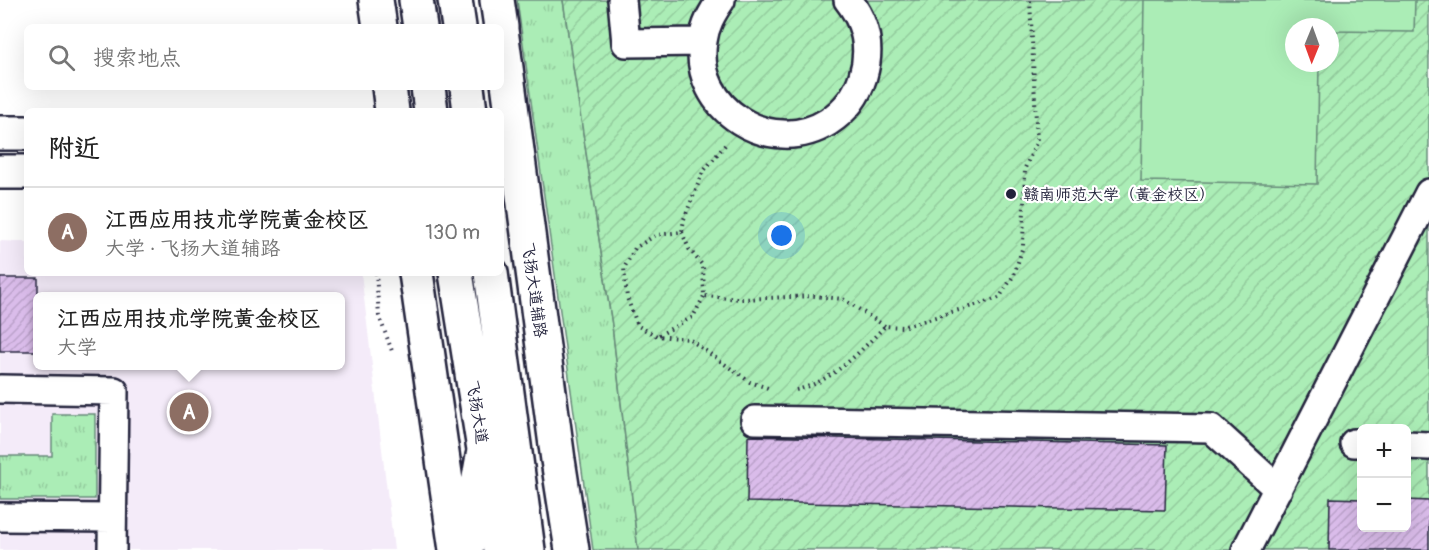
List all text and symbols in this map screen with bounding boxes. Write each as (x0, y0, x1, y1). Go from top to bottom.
north arrow (1285, 18, 1339, 72)
search box (24, 24, 504, 90)
icon: search (45, 41, 78, 74)
text: 搜索地点 (93, 44, 181, 72)
text: 附近 (48, 133, 100, 165)
place label: 赣南师范大学（黄金校区） (1023, 185, 1215, 205)
marker: 赣南师范大学（黄金校区） (1004, 187, 1018, 201)
text: 江西应用技术学院黄金校区 (105, 206, 369, 234)
text: A (61, 220, 74, 245)
text: 130 m (425, 220, 480, 245)
your location (767, 221, 796, 250)
text: 大学 · 飞扬大道辅路 (105, 236, 280, 261)
street label: 飞扬大道辅路 (517, 241, 551, 339)
popup (33, 292, 345, 370)
text: 江西应用技术学院黄金校区 (57, 305, 321, 333)
text: 大学 (57, 335, 97, 360)
street label: 飞扬大道 (462, 379, 492, 445)
pin: A (170, 390, 208, 434)
map controls (1357, 424, 1411, 532)
button: + (1357, 424, 1411, 478)
button: − (1357, 478, 1411, 532)

